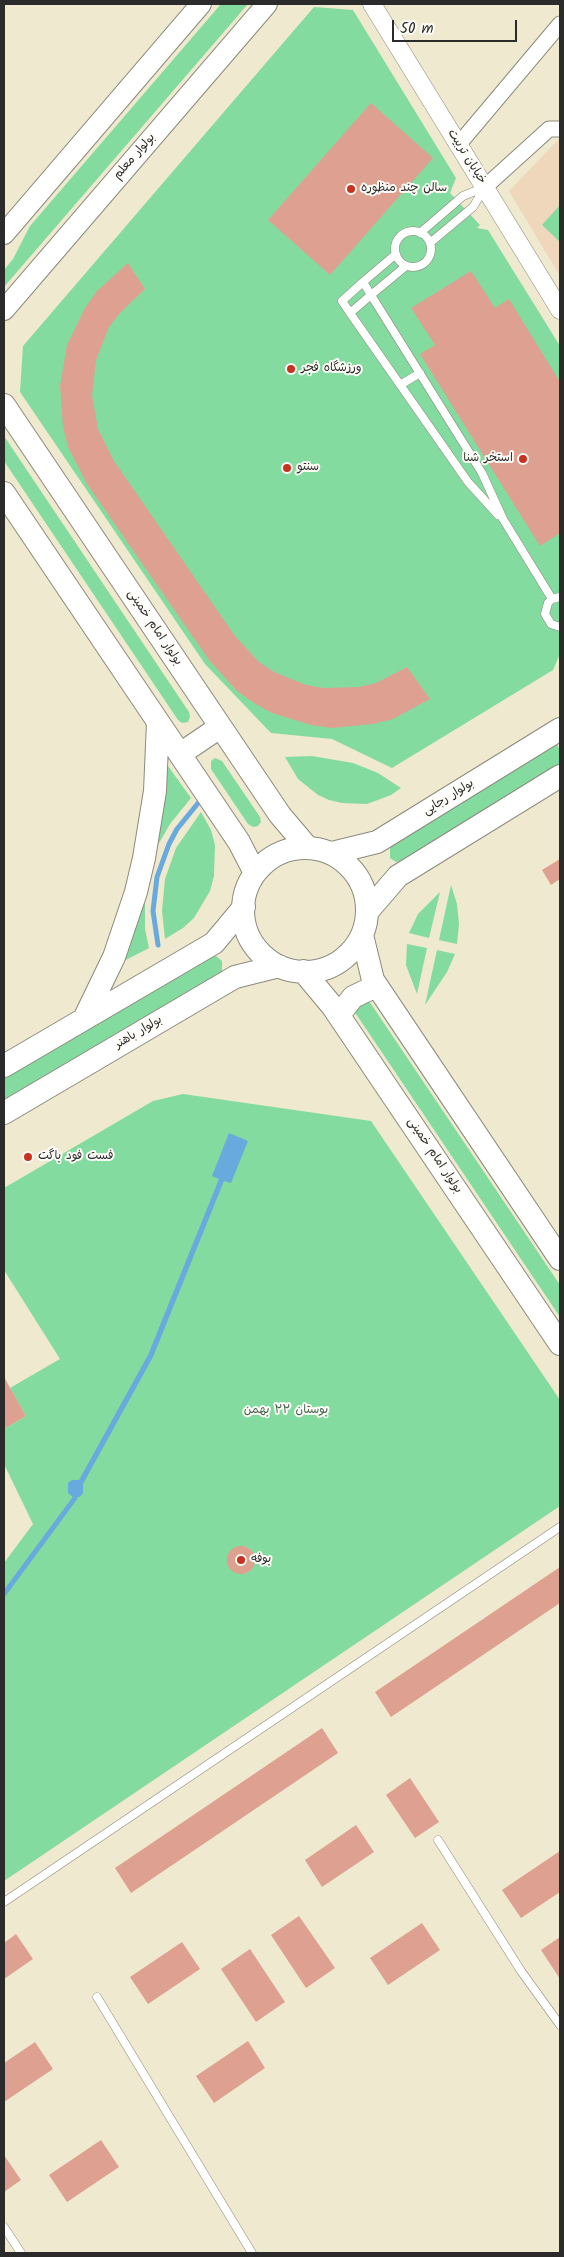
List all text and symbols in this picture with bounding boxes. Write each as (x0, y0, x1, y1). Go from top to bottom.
scale bar (394, 10, 519, 42)
text: 50 m (400, 17, 434, 41)
street label: خیابان تربیت (444, 127, 488, 187)
street label: بولوار معلم (111, 131, 159, 183)
place label: سالن چند منظوره (361, 182, 447, 196)
marker: سالن چند منظوره (345, 183, 357, 195)
place label: ورزشگاه فجر (301, 362, 361, 376)
marker: ورزشگاه فجر (285, 363, 297, 375)
place label: استخر شنا (463, 452, 513, 466)
marker: استخر شنا (517, 453, 529, 465)
place label: سنتو (297, 461, 319, 475)
marker: سنتو (281, 462, 293, 474)
street label: بولوار امام خمینی (123, 587, 185, 669)
street label: بولوار رجایی (421, 777, 477, 819)
street label: بولوار باهنر (113, 1013, 165, 1053)
street label: بولوار امام خمینی (403, 1115, 465, 1197)
place label: فست فود باگت (38, 1150, 113, 1164)
marker: فست فود باگت (22, 1151, 34, 1163)
park label: بوستان ۲۲ بهمن (244, 1404, 328, 1418)
place label: بوفه (251, 1553, 271, 1567)
marker: بوفه (235, 1554, 247, 1566)

